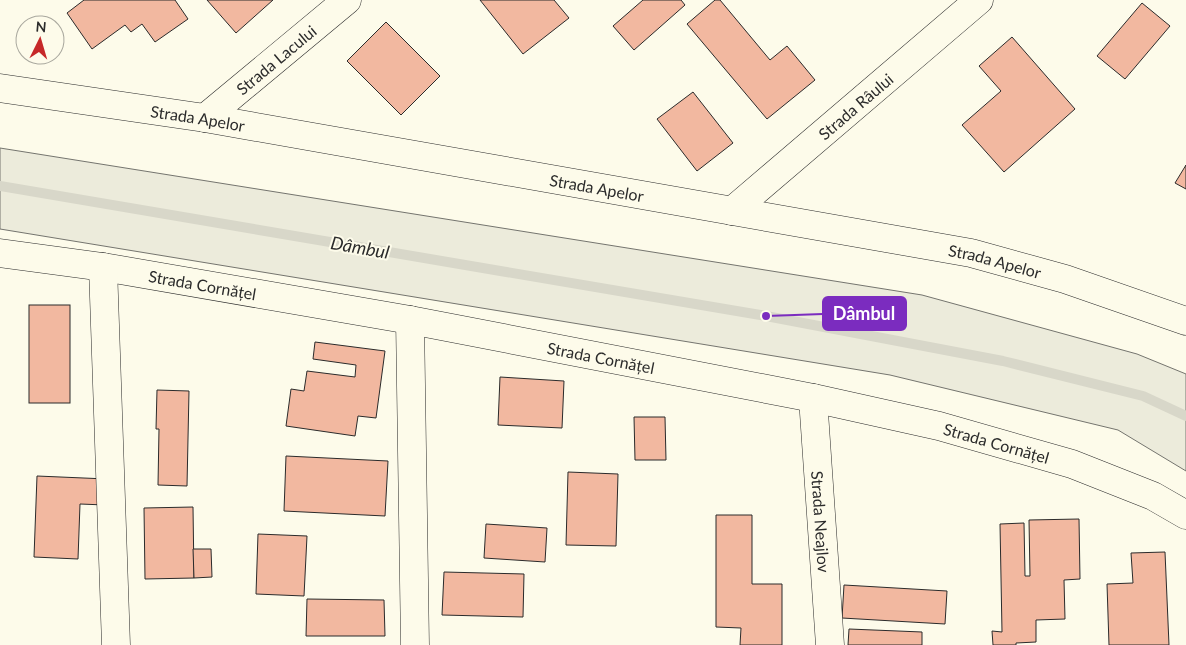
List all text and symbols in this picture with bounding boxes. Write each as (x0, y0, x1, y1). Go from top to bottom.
north arrow (15, 15, 65, 65)
text: N (35, 18, 47, 35)
street label: Strada Lacului (232, 21, 320, 98)
street label: Strada Râului (814, 69, 896, 143)
street label: Strada Apelor (149, 101, 247, 134)
street label: Strada Apelor (548, 169, 645, 205)
water label: Dâmbul (329, 231, 391, 263)
street label: Strada Apelor (947, 240, 1044, 282)
street label: Strada Cornățel (147, 266, 258, 303)
callout: Dâmbul (823, 297, 906, 330)
text: Dâmbul (833, 302, 895, 324)
street label: Strada Cornățel (546, 337, 656, 377)
street label: Strada Cornățel (942, 418, 1052, 467)
street label: Strada Neajlov (809, 470, 835, 574)

